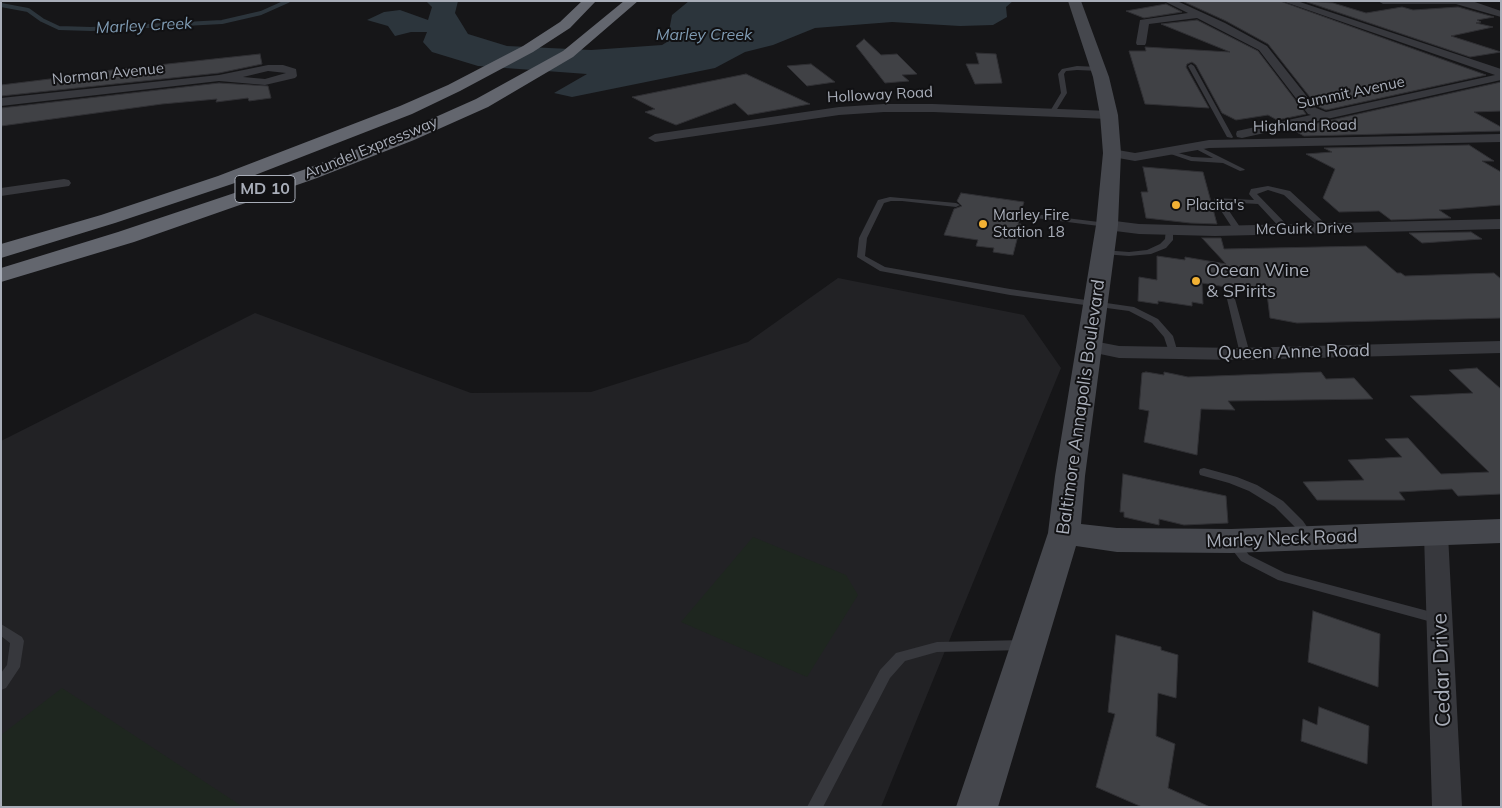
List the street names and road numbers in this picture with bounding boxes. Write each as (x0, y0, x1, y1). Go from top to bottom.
street label: Norman Avenue (51, 59, 165, 89)
street label: Summit Avenue (1296, 73, 1406, 113)
street label: Holloway Road (827, 83, 933, 107)
street label: Arundel Expressway (302, 113, 440, 183)
street label: Highland Road (1253, 116, 1357, 136)
road number: MD 10 (235, 175, 295, 202)
street label: McGuirk Drive (1255, 219, 1353, 239)
street label: Baltimore Annapolis Boulevard (1052, 278, 1110, 536)
street label: Queen Anne Road (1218, 340, 1370, 364)
street label: Marley Neck Road (1206, 526, 1358, 552)
street label: Cedar Drive (1427, 613, 1457, 727)

